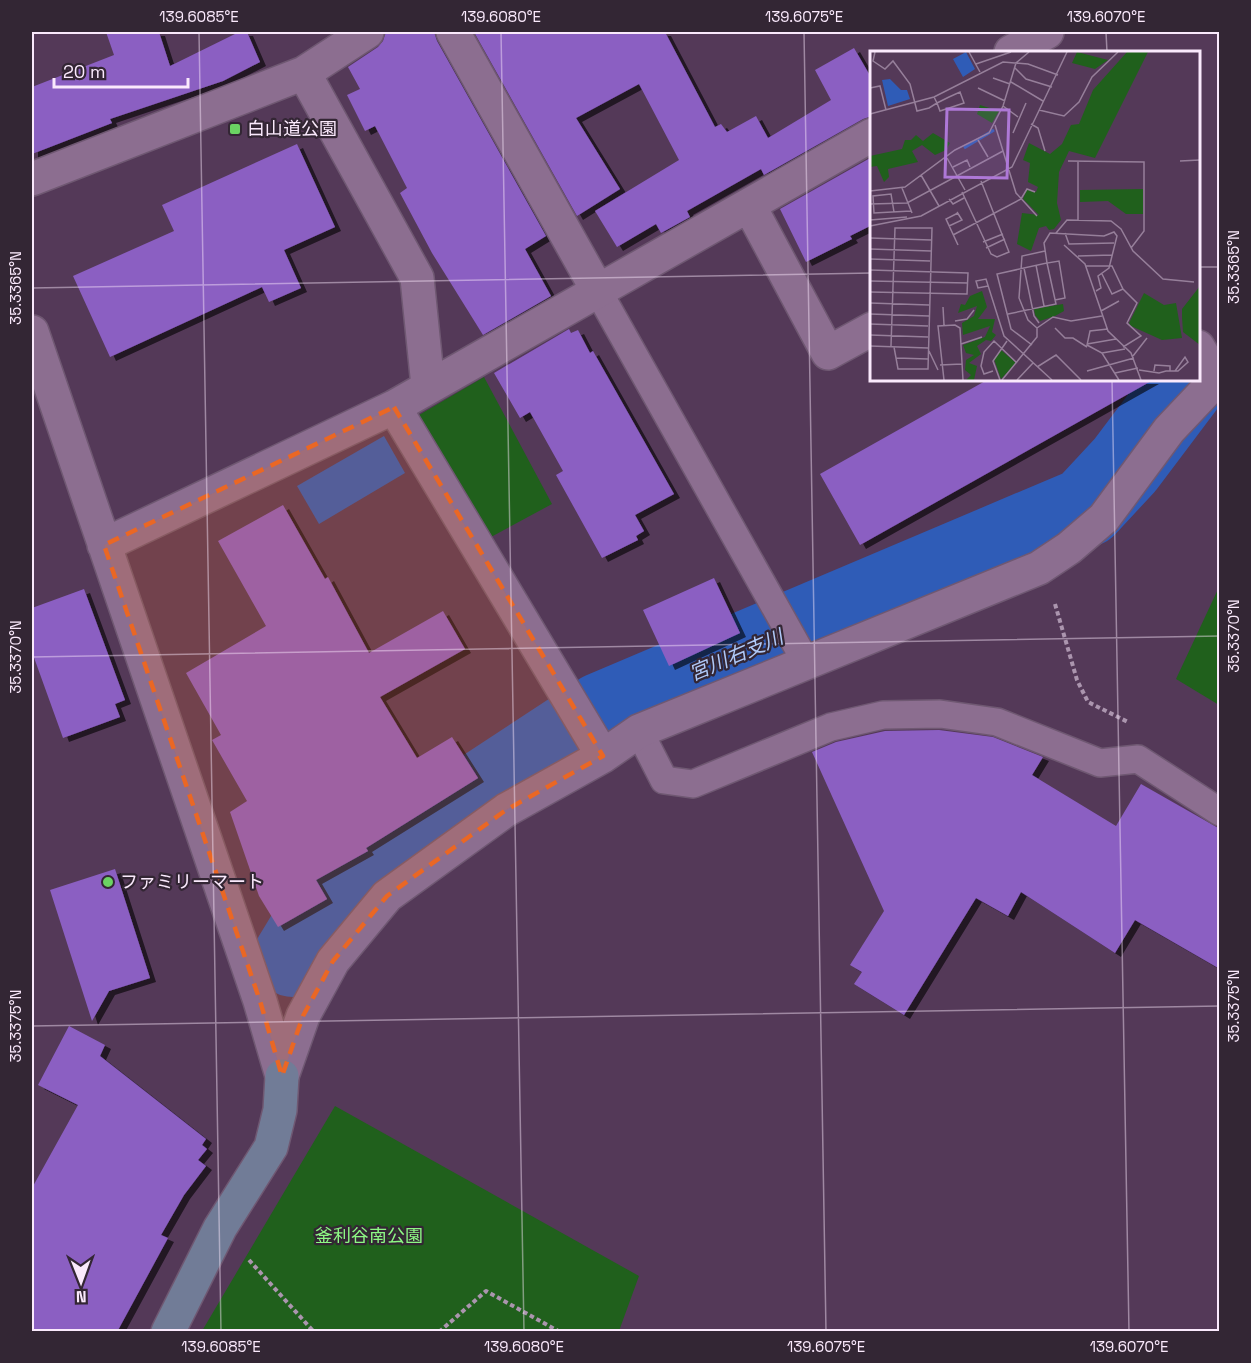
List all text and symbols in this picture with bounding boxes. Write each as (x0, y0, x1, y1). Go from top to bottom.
text: 139.6085°E (159, 7, 239, 26)
text: 139.6080°E (461, 7, 541, 26)
text: 139.6075°E (765, 7, 843, 26)
text: 139.6070°E (1067, 7, 1145, 26)
scale bar (54, 51, 188, 89)
inset map (870, 51, 1200, 381)
text: 20 m (63, 60, 106, 83)
place label: 白山道公園 (247, 117, 337, 140)
marker: 白山道公園 (228, 122, 242, 136)
text: 35.3365°N (1224, 230, 1243, 304)
text: 35.3365°N (6, 251, 25, 325)
text: 35.3370°N (1224, 599, 1243, 673)
text: 35.3370°N (6, 620, 25, 694)
water label: 宮川右支川 (685, 623, 789, 687)
place label: ファミリーマート (120, 870, 264, 893)
marker: ファミリーマート (101, 875, 115, 889)
text: 35.3375°N (1224, 969, 1243, 1043)
text: 35.3375°N (6, 989, 25, 1063)
park label: 釜利谷南公園 (315, 1224, 423, 1247)
north arrow (51, 1252, 111, 1312)
text: N (76, 1286, 87, 1307)
text: 139.6085°E (181, 1337, 261, 1356)
text: 139.6080°E (484, 1337, 564, 1356)
text: 139.6075°E (787, 1337, 865, 1356)
text: 139.6070°E (1090, 1337, 1168, 1356)

